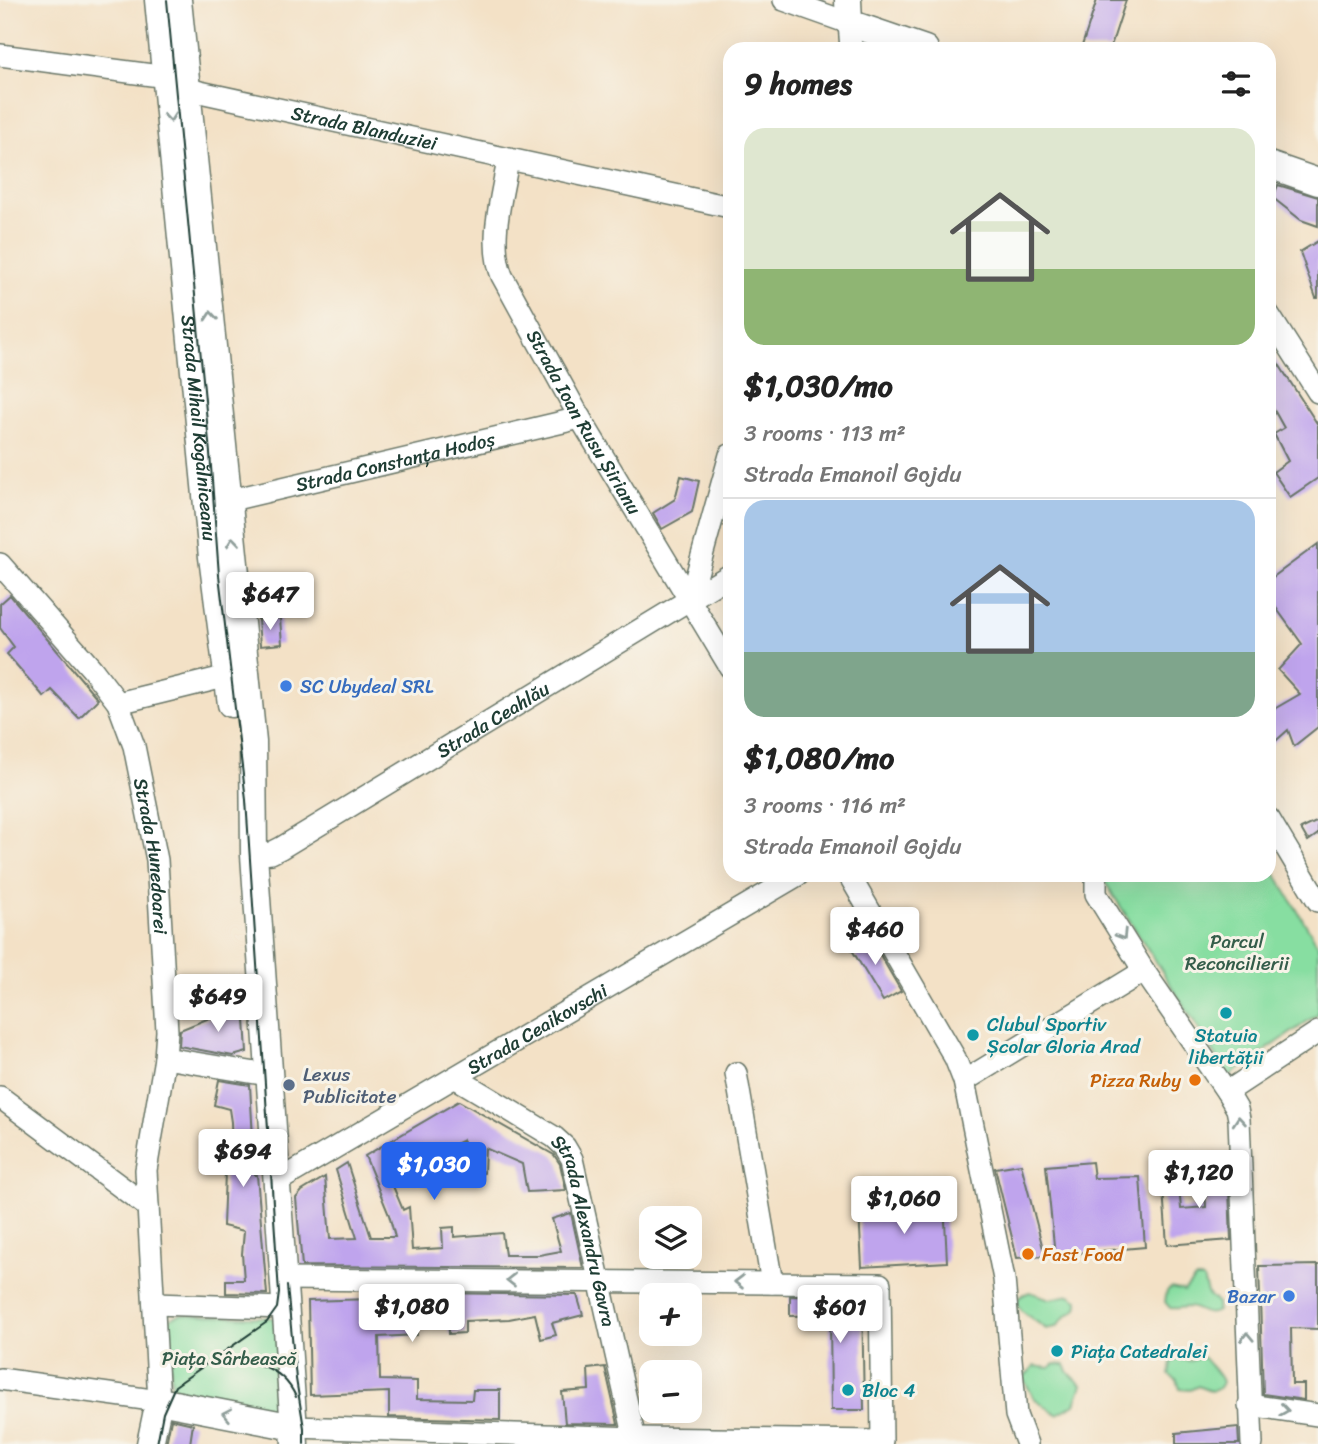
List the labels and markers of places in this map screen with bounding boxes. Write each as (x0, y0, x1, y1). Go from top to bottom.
pin: $647 (229, 572, 311, 632)
place label: SC Ubydeal SRL (300, 670, 434, 703)
marker: SC Ubydeal SRL (278, 678, 294, 694)
pin: $460 (834, 908, 916, 967)
pin: $649 (177, 974, 259, 1034)
marker: Statuia libertății (1218, 1005, 1234, 1021)
place label: Clubul Sportiv Școlar Gloria Arad (987, 1008, 1142, 1063)
place label: Statuia libertății (1189, 1019, 1264, 1074)
marker: Clubul Sportiv Școlar Gloria Arad (965, 1027, 981, 1043)
place label: Lexus Publicitate (303, 1058, 397, 1113)
place label: Pizza Ruby (1090, 1064, 1181, 1097)
marker: Pizza Ruby (1187, 1072, 1203, 1088)
marker: Lexus Publicitate (281, 1077, 297, 1093)
pin: $694 (202, 1130, 284, 1189)
pin: $1,030 (377, 1142, 491, 1202)
pin: $1,120 (1142, 1150, 1256, 1210)
pin: $1,060 (847, 1176, 961, 1236)
place label: Fast Food (1042, 1238, 1125, 1271)
marker: Fast Food (1020, 1246, 1036, 1262)
place label: Bazar (1227, 1280, 1276, 1313)
pin: $1,080 (355, 1284, 469, 1344)
pin: $601 (799, 1286, 881, 1345)
marker: Bazar (1281, 1288, 1297, 1304)
place label: Piața Catedralei (1071, 1335, 1208, 1368)
marker: Piața Catedralei (1049, 1343, 1065, 1359)
place label: Bloc 4 (862, 1374, 915, 1407)
marker: Bloc 4 (840, 1382, 856, 1398)

